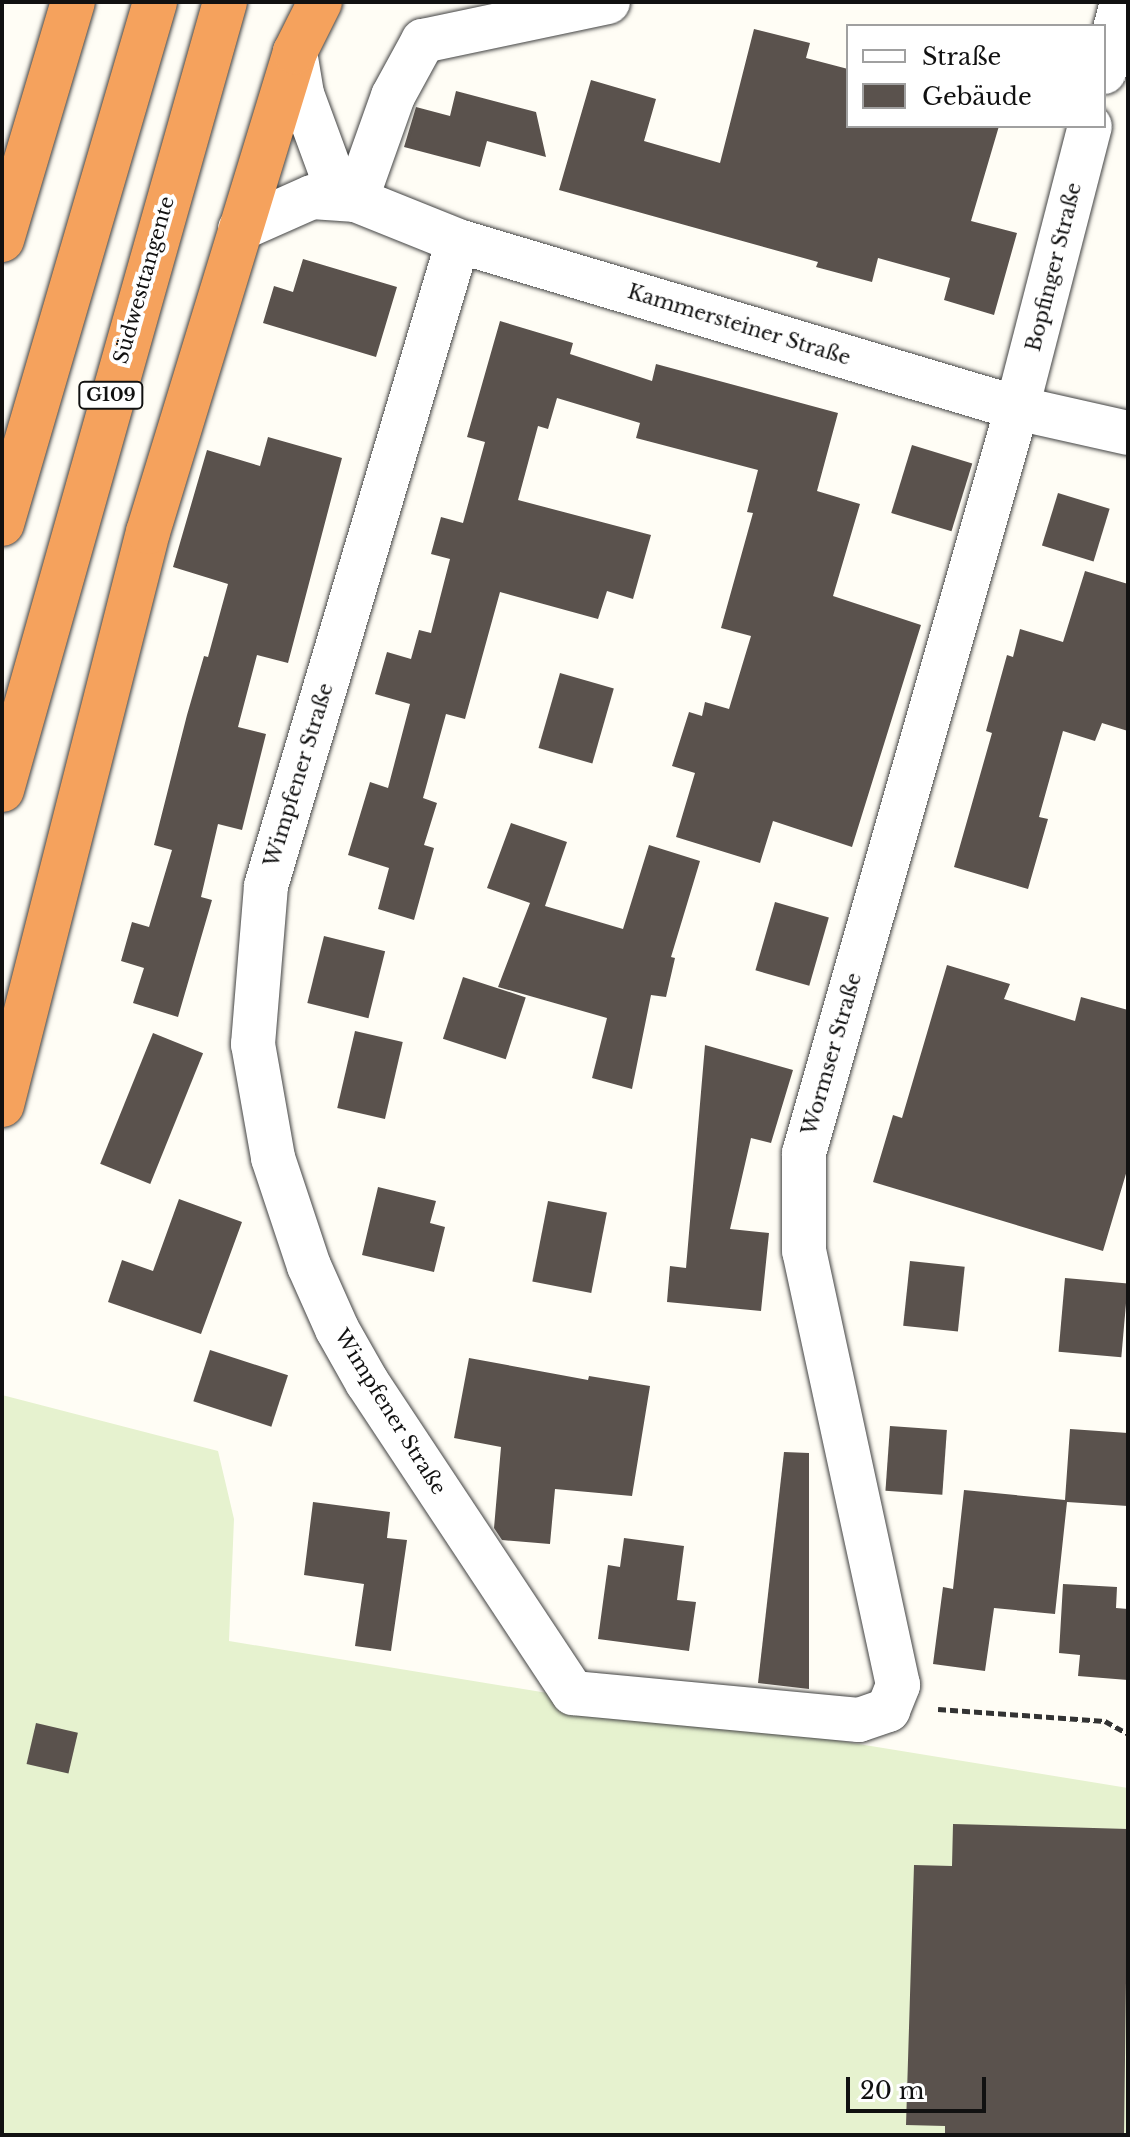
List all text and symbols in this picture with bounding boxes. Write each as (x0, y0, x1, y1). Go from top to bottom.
legend (846, 24, 1106, 128)
text: Straße (922, 42, 1001, 71)
text: Gebäude (922, 82, 1032, 111)
street label: Bopfinger Straße (1021, 180, 1087, 354)
street label: Südwesttangente (109, 194, 179, 366)
street label: Kammersteiner Straße (625, 280, 853, 370)
road number: G109 (77, 381, 145, 409)
street label: Wimpfener Straße (260, 680, 338, 870)
street label: Wormser Straße (797, 970, 867, 1138)
street label: Wimpfener Straße (329, 1325, 451, 1499)
scale bar (850, 2061, 990, 2111)
text: 20 m (860, 2076, 925, 2105)

